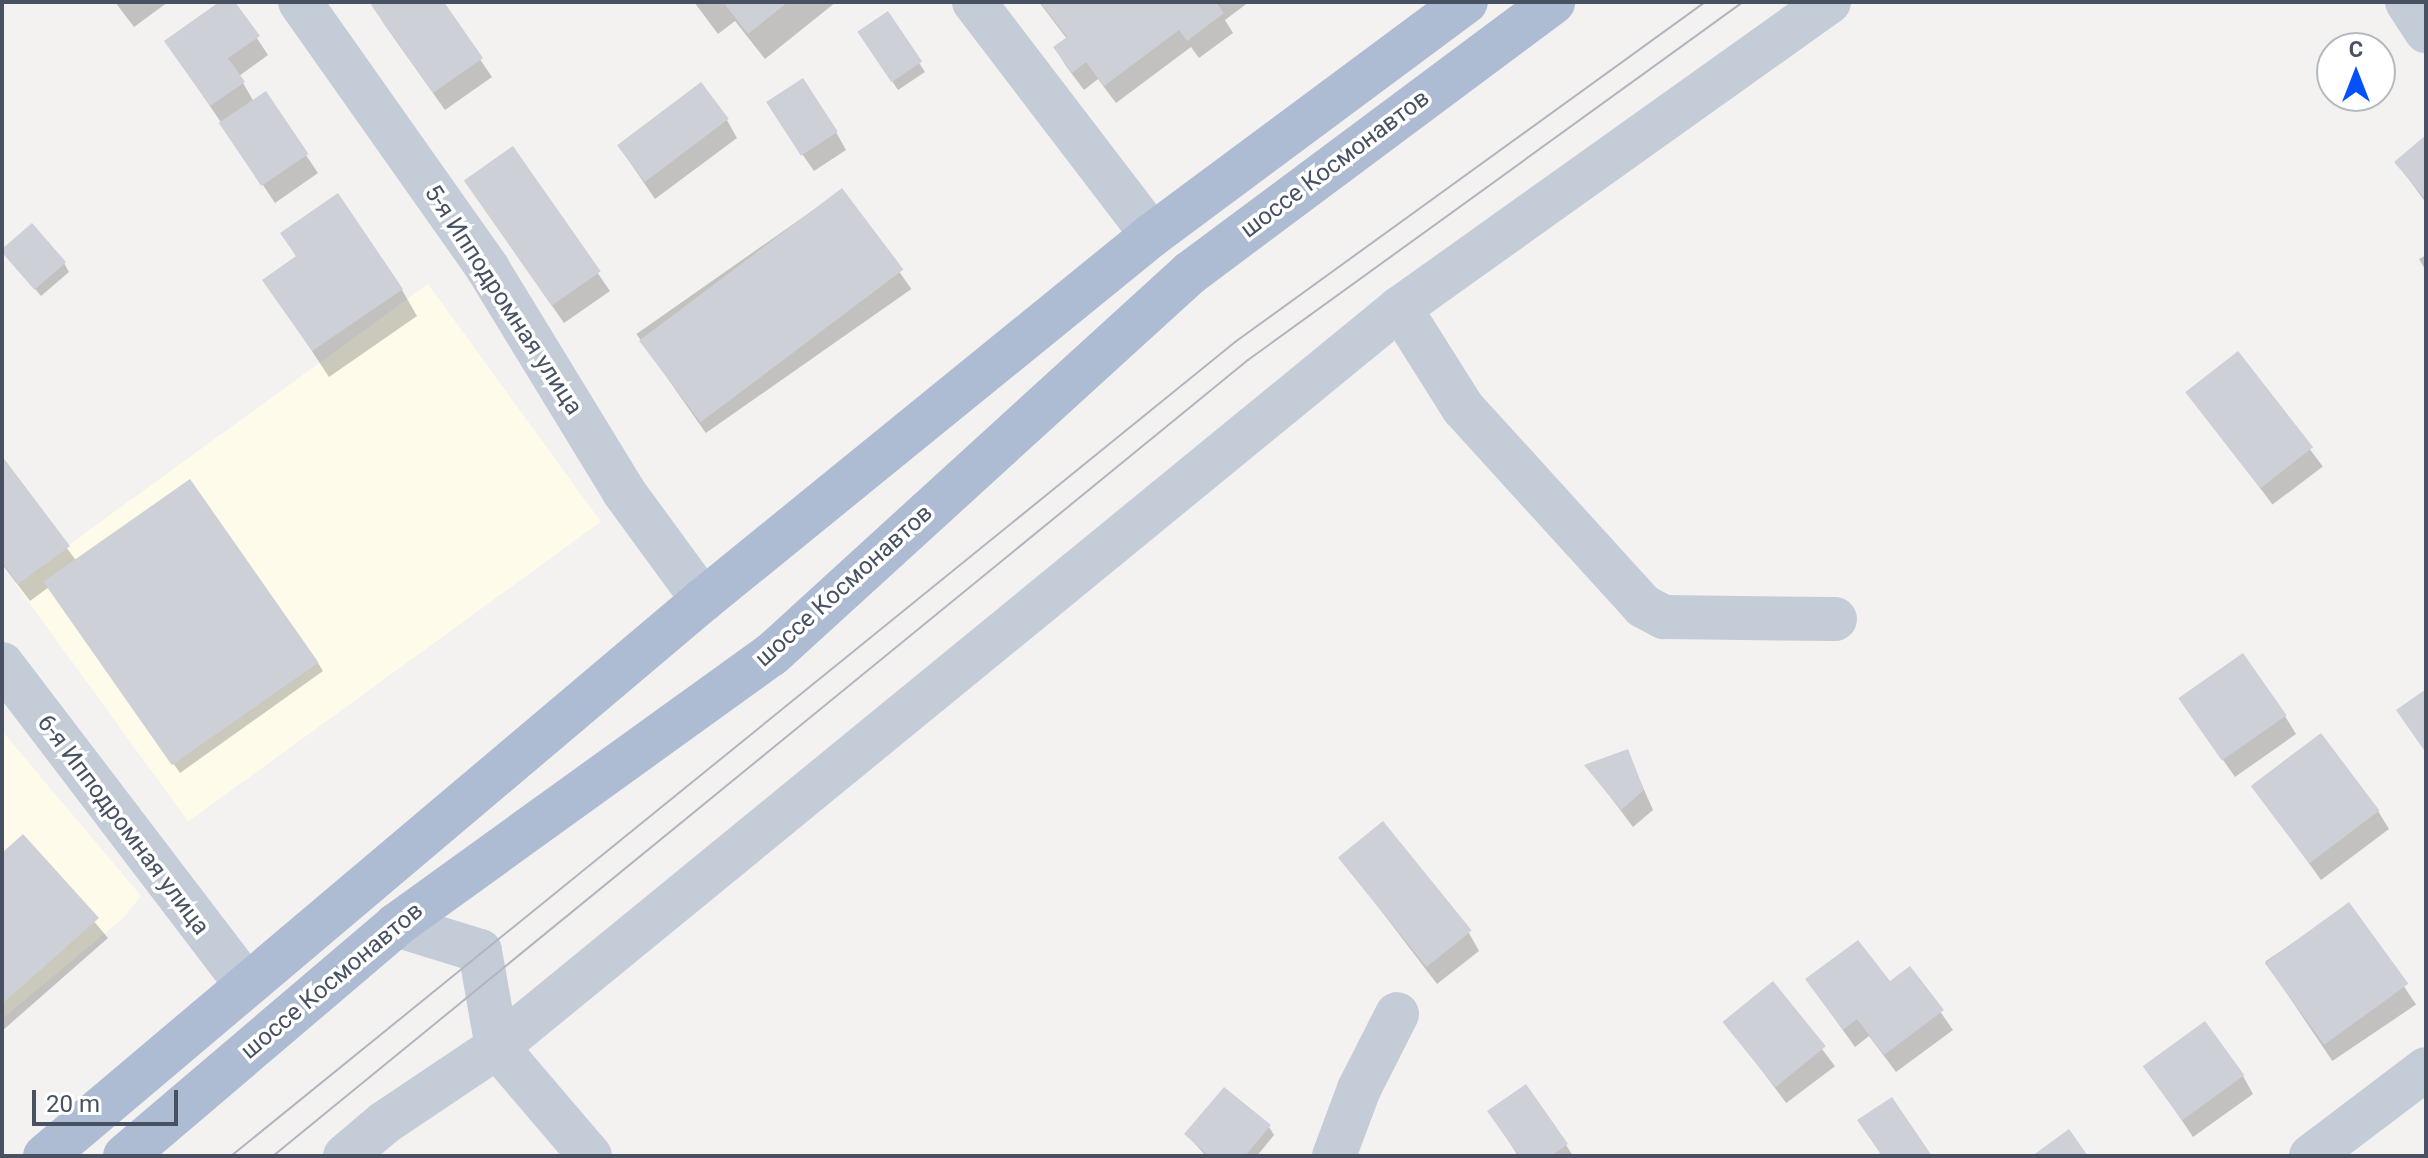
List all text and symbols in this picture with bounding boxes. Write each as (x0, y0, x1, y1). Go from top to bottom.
north arrow (2316, 32, 2396, 112)
text: С (2349, 37, 2363, 62)
street label: шоссе Космонавтов (1235, 84, 1435, 244)
street label: 5-я Ипподромная улица (418, 180, 588, 420)
street label: шоссе Космонавтов (749, 499, 939, 673)
street label: 6-я Ипподромная улица (31, 709, 215, 941)
street label: шоссе Космонавтов (235, 896, 429, 1066)
scale bar (36, 1074, 182, 1124)
text: 20 m (46, 1090, 100, 1118)

